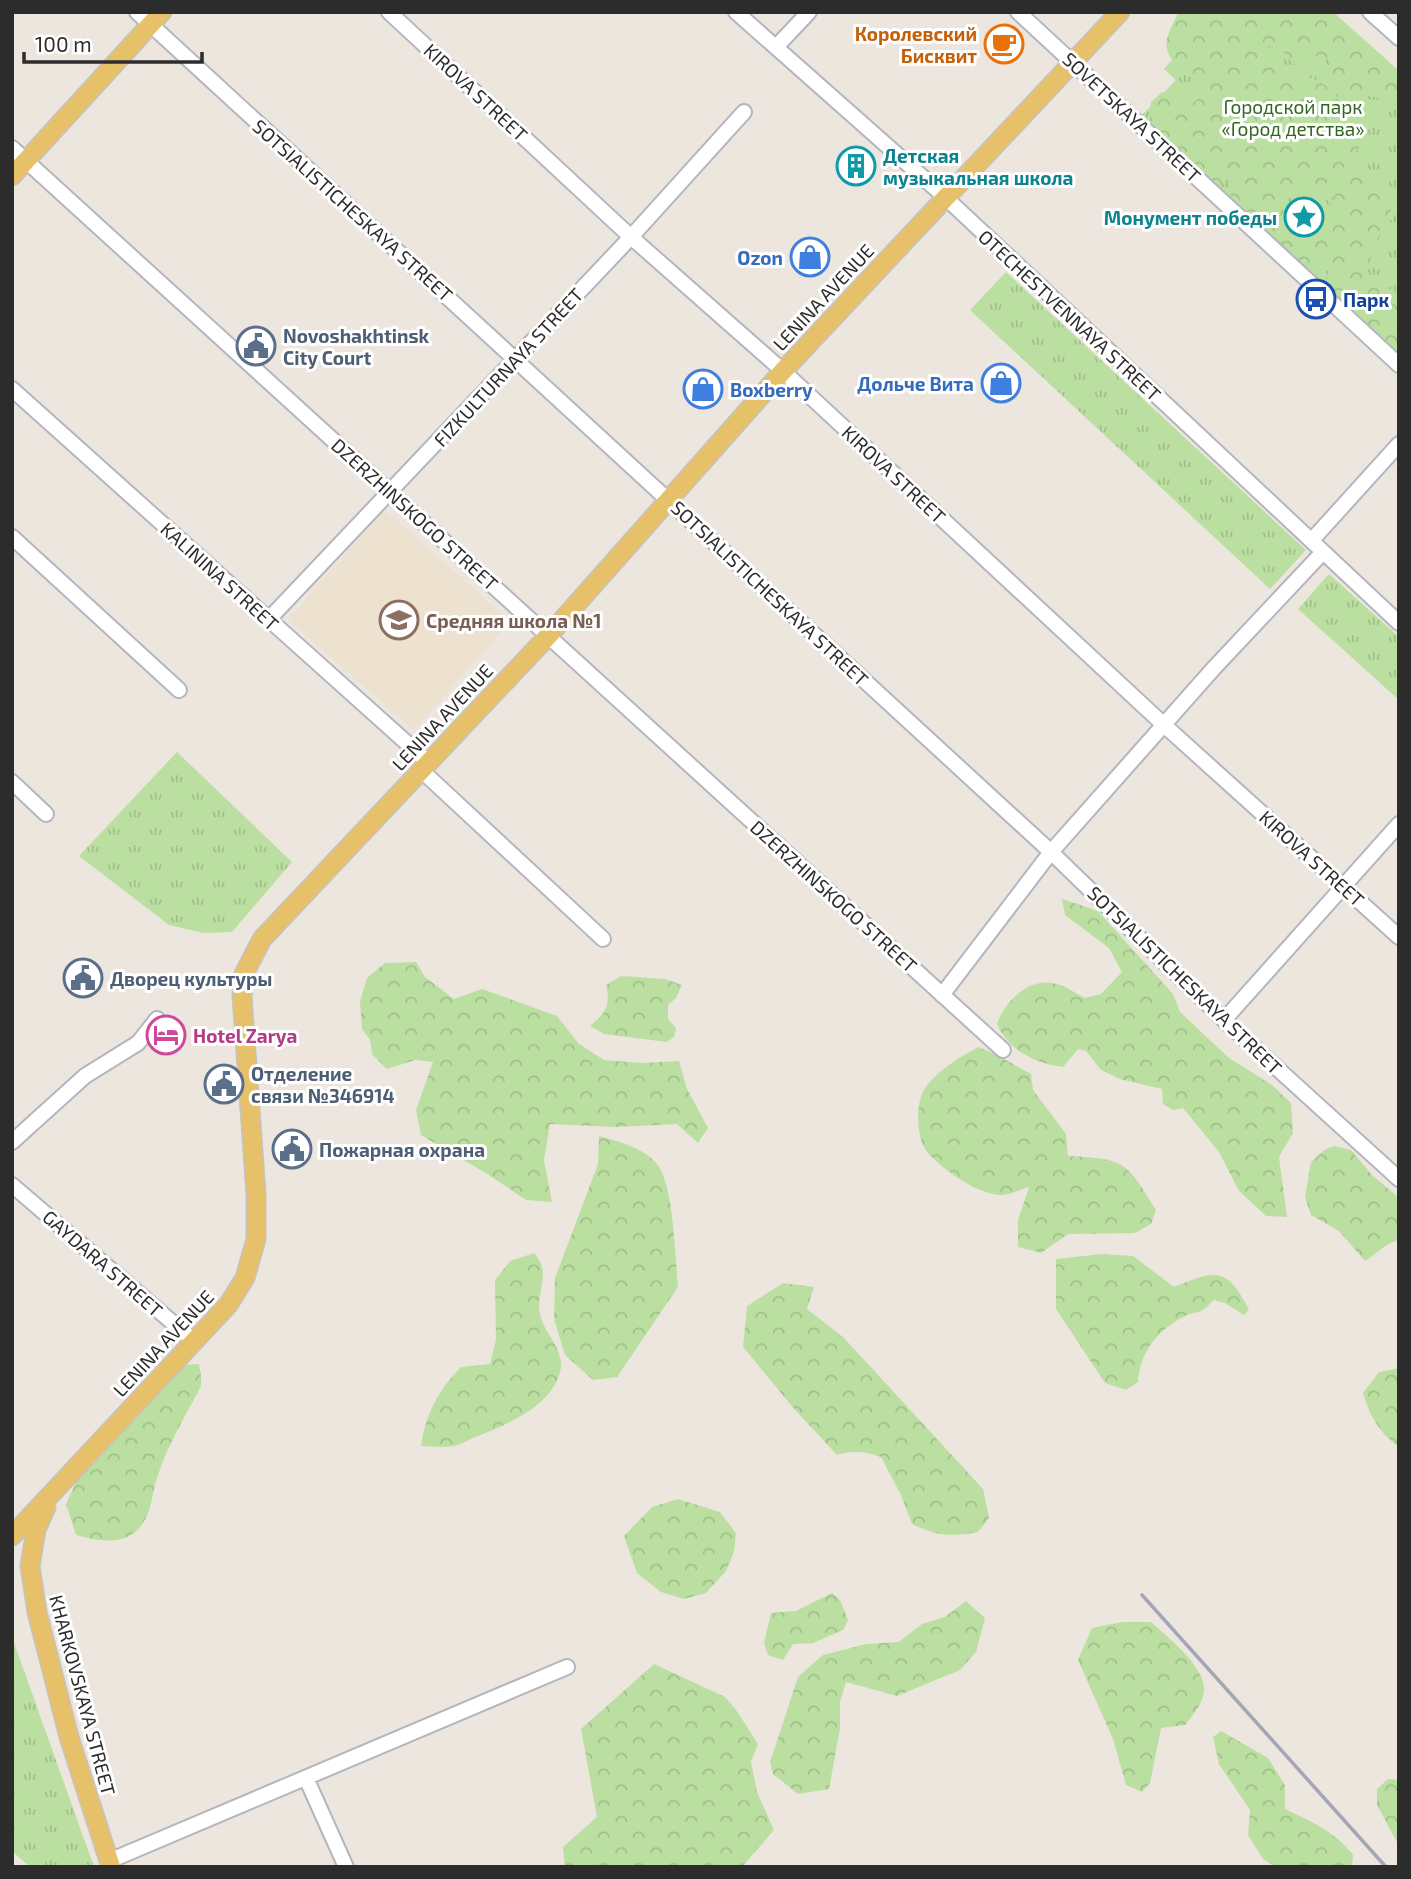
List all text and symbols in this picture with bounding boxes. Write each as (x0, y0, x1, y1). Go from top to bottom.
scale bar (24, 21, 203, 65)
place label: Королевский Бисквит (855, 22, 977, 67)
cafe icon: Королевский Бисквит (983, 23, 1025, 65)
text: 100 m (35, 31, 92, 56)
street label: KIROVA STREET (420, 38, 532, 146)
street label: SOVETSKAYA STREET (1058, 47, 1206, 187)
park label: Городской парк «Город детства» (1222, 95, 1365, 140)
street label: SOTSIALISTICHESKAYA STREET (248, 114, 458, 306)
place label: Детская музыкальная школа (883, 144, 1074, 189)
building icon: Детская музыкальная школа (835, 145, 877, 187)
place icon: Монумент победы (1283, 196, 1325, 238)
place label: Монумент победы (1104, 206, 1277, 229)
street label: OTECHESTVENNAYA STREET (974, 224, 1166, 406)
shop icon: Ozon (789, 236, 831, 278)
street label: LENINA AVENUE (768, 239, 878, 355)
place label: Ozon (737, 246, 783, 269)
bus stop icon: Парк (1295, 278, 1337, 320)
street label: FIZKULTURNAYA STREET (429, 283, 587, 451)
place label: Парк (1343, 288, 1390, 311)
place label: Novoshakhtinsk City Court (283, 324, 429, 370)
public building icon: Novoshakhtinsk City Court (235, 325, 277, 367)
shop icon: Дольче Вита (980, 362, 1022, 404)
shop icon: Boxberry (682, 368, 724, 410)
place label: Дольче Вита (857, 372, 974, 395)
place label: Boxberry (730, 378, 813, 402)
street label: KIROVA STREET (838, 420, 950, 528)
street label: DZERZHINSKOGO STREET (327, 433, 503, 595)
street label: SOTSIALISTICHESKAYA STREET (667, 496, 873, 690)
street label: KALININA STREET (156, 517, 284, 635)
school or university icon: Средняя школа №1 (378, 599, 420, 641)
place label: Средняя школа №1 (426, 609, 601, 632)
street label: LENINA AVENUE (387, 659, 497, 775)
street label: KIROVA STREET (1255, 805, 1369, 911)
street label: DZERZHINSKOGO STREET (746, 815, 922, 977)
street label: SOTSIALISTICHESKAYA STREET (1083, 881, 1287, 1079)
public building icon: Дворец культуры (62, 957, 104, 999)
place label: Дворец культуры (110, 967, 272, 990)
hotel icon: Hotel Zarya (145, 1014, 187, 1056)
place label: Hotel Zarya (193, 1024, 297, 1048)
place label: Отделение связи №346914 (251, 1062, 395, 1107)
public building icon: Отделение связи №346914 (203, 1063, 245, 1105)
public building icon: Пожарная охрана (271, 1128, 313, 1170)
place label: Пожарная охрана (319, 1138, 485, 1161)
street label: GAYDARA STREET (38, 1205, 168, 1321)
street label: LENINA AVENUE (108, 1285, 218, 1401)
street label: KHARKOVSKAYA STREET (45, 1592, 121, 1798)

